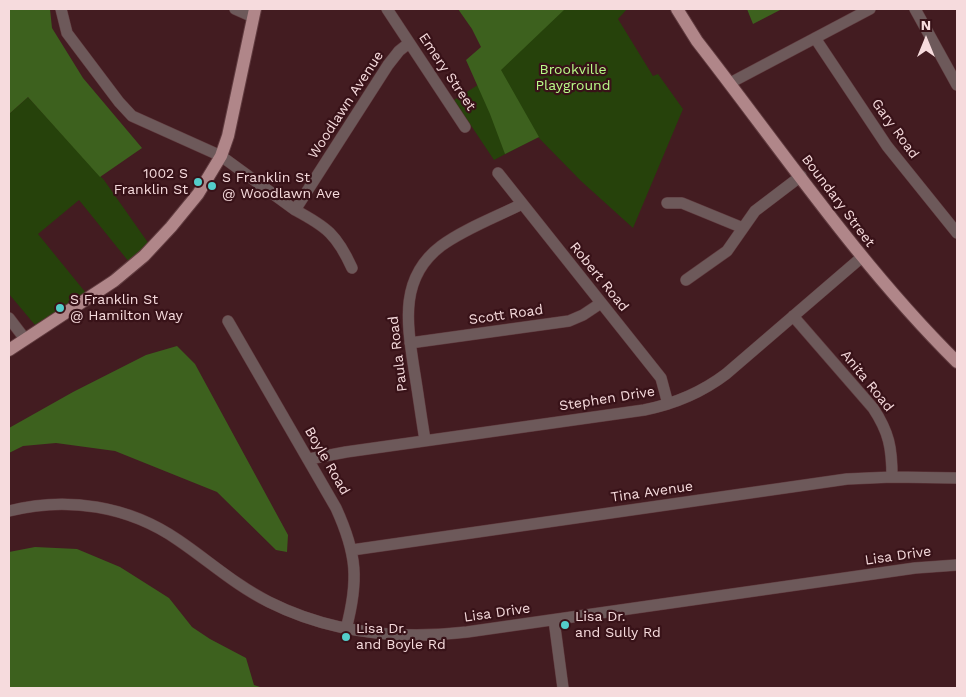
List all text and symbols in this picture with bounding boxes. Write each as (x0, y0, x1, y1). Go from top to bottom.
north arrow (901, 15, 951, 65)
text: N (921, 17, 931, 33)
street label: Emery Street (415, 30, 479, 114)
street label: Woodlawn Avenue (305, 48, 387, 162)
park label: Brookville Playground (536, 62, 610, 94)
street label: Gary Road (868, 96, 922, 162)
street label: Boundary Street (798, 151, 878, 251)
place label: 1002 S Franklin St (114, 166, 188, 198)
place label: S Franklin St @ Woodlawn Ave (222, 170, 340, 202)
marker: 1002 S Franklin St (192, 176, 204, 188)
marker: S Franklin St @ Woodlawn Ave (206, 180, 218, 192)
street label: Robert Road (566, 239, 632, 315)
place label: S Franklin St @ Hamilton Way (70, 292, 183, 324)
street label: Scott Road (468, 301, 544, 329)
marker: S Franklin St @ Hamilton Way (54, 302, 66, 314)
street label: Paula Road (385, 315, 411, 393)
street label: Anita Road (837, 347, 897, 415)
street label: Stephen Drive (558, 383, 656, 415)
street label: Boyle Road (301, 424, 353, 498)
street label: Tina Avenue (610, 478, 694, 506)
street label: Lisa Drive (864, 543, 932, 569)
street label: Lisa Drive (463, 600, 531, 626)
place label: Lisa Dr. and Sully Rd (575, 609, 661, 642)
marker: Lisa Dr. and Sully Rd (559, 619, 571, 631)
place label: Lisa Dr. and Boyle Rd (356, 621, 446, 654)
marker: Lisa Dr. and Boyle Rd (340, 631, 352, 643)

